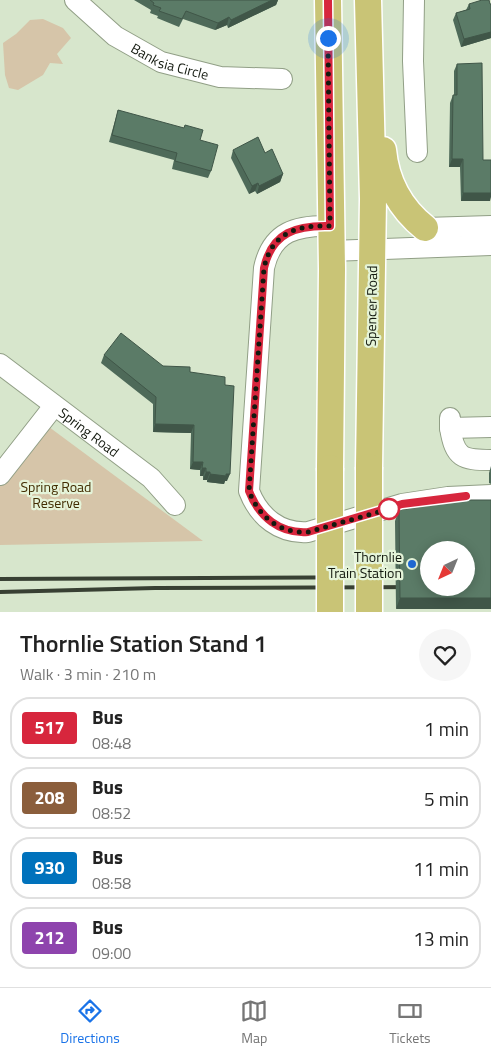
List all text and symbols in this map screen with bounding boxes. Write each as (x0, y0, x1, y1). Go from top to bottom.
your location (316, 26, 341, 51)
street label: Banksia Circle (128, 37, 211, 84)
street label: Spencer Road (360, 265, 382, 347)
street label: Spring Road (55, 402, 124, 461)
park label: Spring Road Reserve (21, 476, 91, 513)
unlabelled marker (378, 498, 400, 520)
north arrow (420, 541, 475, 596)
map controls (420, 541, 475, 596)
place label: Thornlie Train Station (328, 546, 402, 583)
marker: Thornlie Train Station (406, 558, 418, 570)
text: Thornlie Station Stand 1 (20, 625, 267, 661)
button: heart (419, 629, 471, 681)
text: Walk · 3 min · 210 m (20, 662, 156, 686)
text: Bus (92, 702, 123, 731)
text: 517 (34, 714, 65, 741)
text: 1 min (424, 714, 469, 743)
text: 08:48 (92, 731, 131, 755)
text: Bus (92, 772, 123, 801)
text: 208 (34, 784, 65, 811)
text: 5 min (424, 784, 469, 813)
text: 08:52 (92, 801, 131, 825)
text: Bus (92, 842, 123, 871)
text: 930 (34, 854, 65, 881)
text: 11 min (413, 854, 469, 883)
text: 08:58 (92, 871, 131, 895)
text: Bus (92, 912, 123, 941)
text: 212 (34, 924, 65, 951)
text: 13 min (413, 924, 469, 953)
text: 09:00 (92, 941, 131, 965)
tab: Directions (60, 997, 120, 1048)
tab: Map (240, 997, 268, 1048)
tab: Tickets (389, 997, 431, 1048)

